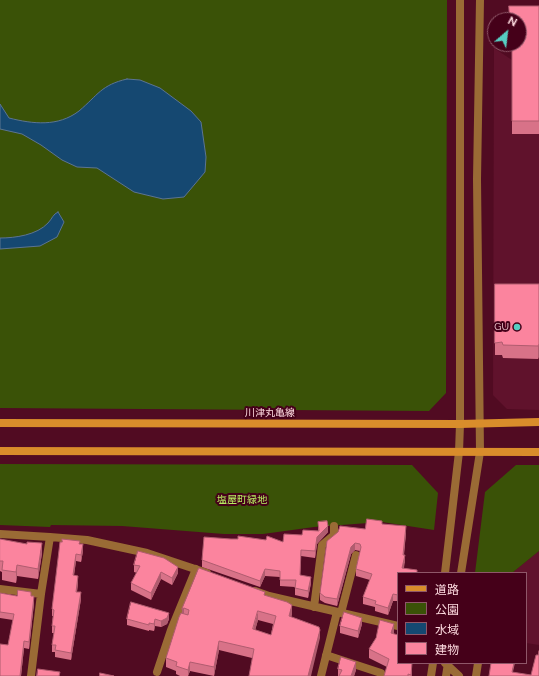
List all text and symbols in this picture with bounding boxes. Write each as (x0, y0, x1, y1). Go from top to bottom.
north arrow (487, 12, 527, 52)
text: N (506, 14, 519, 30)
place label: GU (494, 321, 509, 333)
marker: GU (512, 322, 522, 332)
street label: 川津丸亀線 (245, 407, 295, 419)
park label: 塩屋町緑地 (217, 494, 267, 506)
legend (397, 572, 527, 664)
text: 道路 (435, 583, 459, 597)
text: 公園 (435, 603, 459, 617)
text: 水域 (435, 623, 459, 637)
text: 建物 (435, 643, 459, 657)

